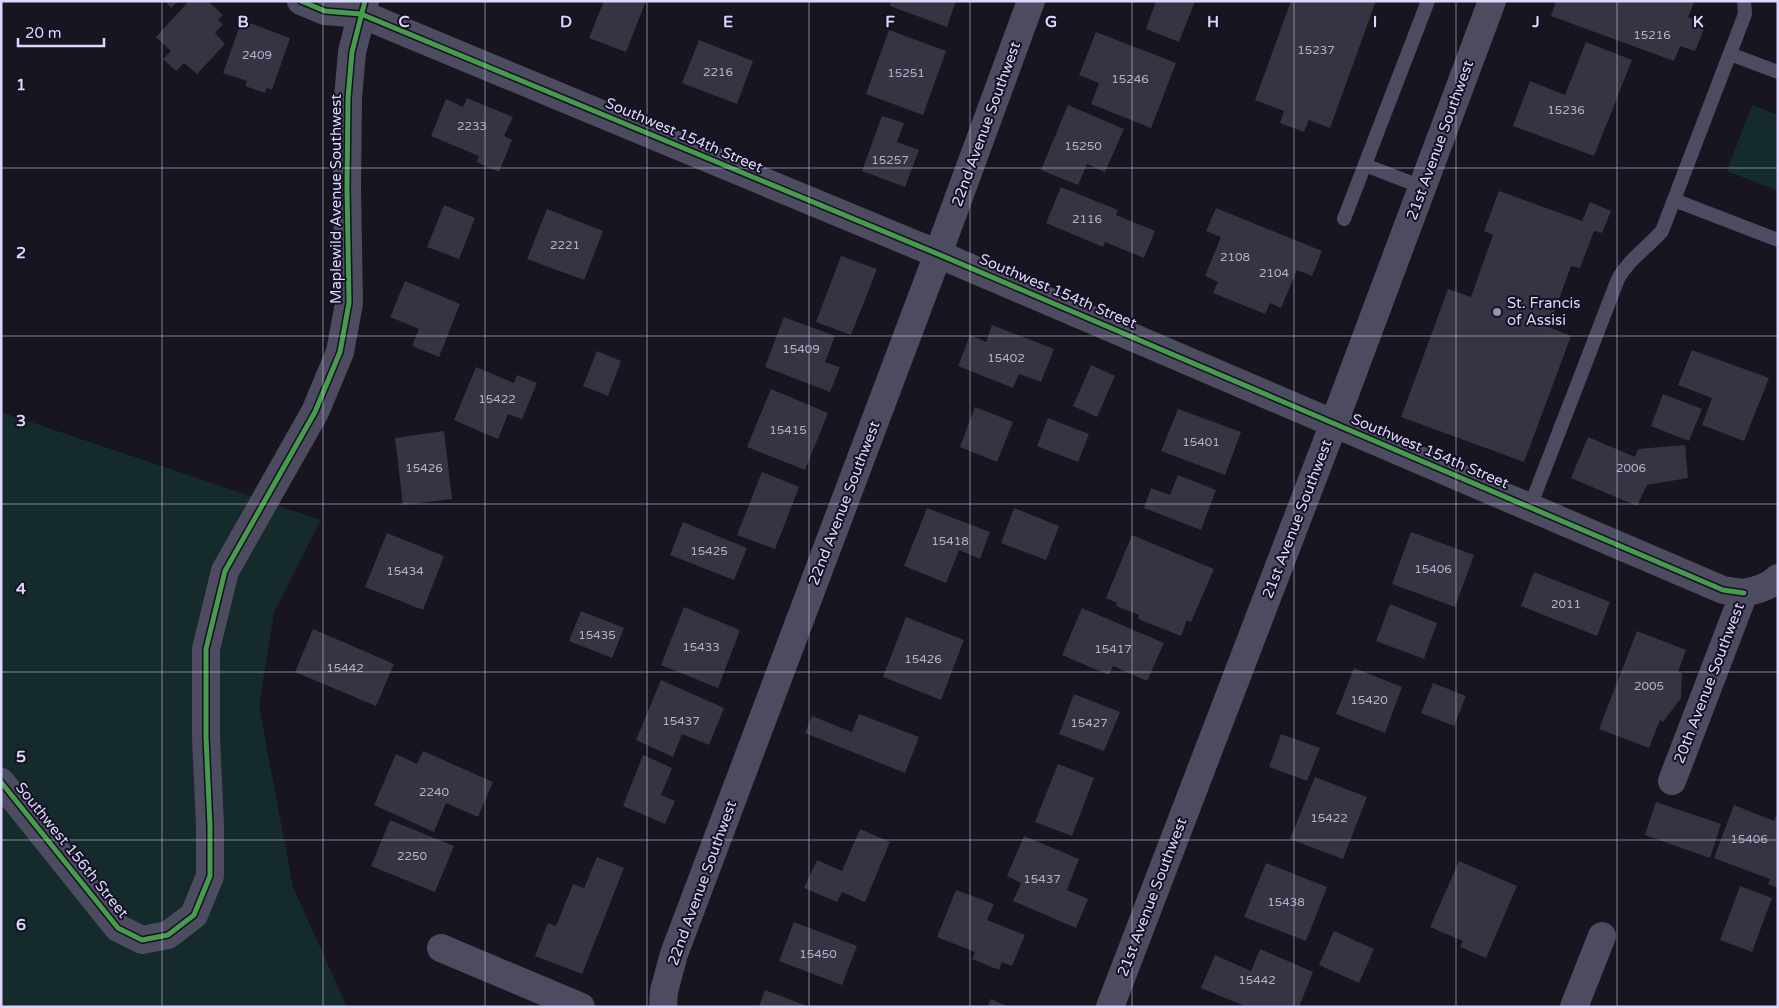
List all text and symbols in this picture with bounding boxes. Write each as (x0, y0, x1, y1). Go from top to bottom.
text: B (237, 12, 249, 32)
text: C (398, 12, 410, 32)
text: D (560, 12, 572, 32)
text: E (723, 12, 733, 32)
text: F (885, 12, 895, 32)
text: G (1045, 12, 1057, 32)
text: H (1207, 12, 1219, 32)
text: I (1373, 12, 1377, 32)
text: J (1531, 12, 1540, 32)
text: K (1693, 12, 1704, 32)
scale bar (18, 15, 104, 47)
text: 20 m (25, 24, 62, 42)
house number: 15216 (1633, 28, 1671, 42)
street label: 22nd Avenue Southwest (948, 39, 1024, 209)
house number: 15237 (1297, 43, 1335, 57)
house number: 2409 (242, 48, 272, 62)
street label: 21st Avenue Southwest (1403, 57, 1477, 222)
house number: 2216 (703, 65, 733, 79)
house number: 15251 (887, 66, 925, 80)
house number: 15246 (1111, 72, 1149, 86)
text: 1 (16, 75, 26, 95)
street label: Maplewild Avenue Southwest (327, 94, 345, 304)
street label: Southwest 154th Street (603, 94, 766, 176)
house number: 15236 (1547, 103, 1585, 117)
house number: 2233 (457, 119, 487, 133)
house number: 15250 (1064, 139, 1102, 153)
house number: 15257 (871, 153, 909, 167)
house number: 2116 (1072, 212, 1102, 226)
house number: 2221 (550, 238, 580, 252)
text: 2 (16, 243, 26, 263)
street label: Southwest 154th Street (977, 250, 1140, 332)
house number: 2108 (1220, 250, 1250, 264)
house number: 2104 (1259, 266, 1290, 280)
place label: St. Francis of Assisi (1507, 294, 1580, 329)
marker: St. Francis of Assisi (1491, 306, 1503, 318)
house number: 15409 (782, 342, 820, 356)
house number: 15402 (987, 351, 1025, 365)
house number: 15422 (478, 392, 516, 406)
street label: Southwest 154th Street (1349, 410, 1512, 492)
text: 3 (16, 411, 26, 431)
street label: 22nd Avenue Southwest (804, 418, 884, 588)
house number: 15415 (769, 423, 807, 437)
house number: 15401 (1182, 435, 1220, 449)
street label: 21st Avenue Southwest (1258, 437, 1336, 601)
house number: 15426 (405, 461, 443, 475)
house number: 2006 (1616, 461, 1646, 475)
house number: 15418 (931, 534, 969, 548)
house number: 15425 (690, 544, 728, 558)
house number: 15406 (1414, 562, 1452, 576)
house number: 15434 (386, 564, 424, 578)
text: 4 (16, 579, 26, 599)
house number: 2011 (1551, 597, 1581, 611)
street label: 20th Avenue Southwest (1670, 600, 1748, 766)
house number: 15435 (578, 628, 616, 642)
house number: 15433 (682, 640, 720, 654)
house number: 15417 (1094, 642, 1132, 656)
house number: 15426 (904, 652, 942, 666)
house number: 15442 (326, 661, 364, 675)
house number: 2005 (1634, 679, 1664, 693)
house number: 15420 (1350, 693, 1388, 707)
house number: 15437 (662, 714, 700, 728)
house number: 15427 (1070, 716, 1108, 730)
text: 5 (16, 747, 26, 767)
street label: Southwest 156th Street (12, 779, 132, 922)
house number: 2240 (419, 785, 450, 799)
street label: 22nd Avenue Southwest (664, 798, 740, 968)
house number: 15422 (1310, 811, 1348, 825)
street label: 21st Avenue Southwest (1113, 815, 1191, 979)
house number: 15406 (1730, 832, 1768, 846)
house number: 2250 (397, 849, 428, 863)
house number: 15437 (1023, 872, 1061, 886)
house number: 15438 (1267, 895, 1305, 909)
text: 6 (16, 915, 26, 935)
house number: 15450 (799, 947, 837, 961)
house number: 15442 (1238, 973, 1276, 987)

